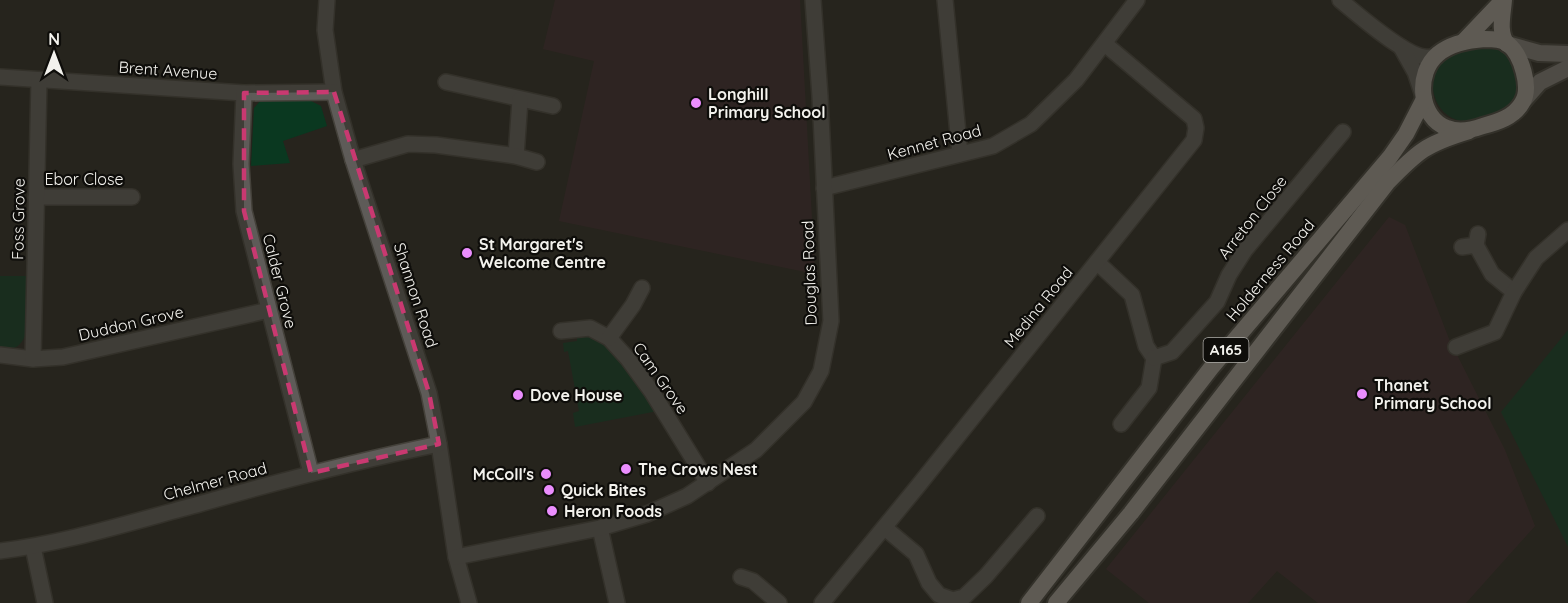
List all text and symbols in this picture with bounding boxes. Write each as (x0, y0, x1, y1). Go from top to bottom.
north arrow (24, 24, 84, 84)
text: N (48, 29, 60, 49)
street label: Brent Avenue (118, 57, 218, 83)
place label: Longhill Primary School (708, 84, 826, 122)
marker: Longhill Primary School (689, 96, 703, 110)
street label: Kennet Road (885, 120, 983, 164)
street label: Ebor Close (44, 169, 124, 189)
street label: Arreton Close (1213, 171, 1291, 263)
street label: Foss Grove (7, 178, 29, 260)
street label: Holderness Road (1222, 215, 1318, 325)
street label: Douglas Road (797, 220, 821, 326)
street label: Calder Grove (259, 232, 301, 330)
place label: St Margaret's Welcome Centre (479, 234, 606, 272)
street label: Shannon Road (390, 240, 442, 350)
marker: St Margaret's Welcome Centre (460, 246, 474, 260)
street label: Medina Road (999, 262, 1077, 352)
street label: Duddon Grove (77, 301, 185, 345)
street label: Cam Grove (629, 338, 693, 418)
road number: A165 (1204, 338, 1248, 362)
place label: Thanet Primary School (1374, 375, 1492, 413)
place label: Dove House (530, 385, 622, 405)
marker: Thanet Primary School (1355, 387, 1369, 401)
marker: Dove House (511, 388, 525, 402)
street label: Chelmer Road (161, 458, 269, 504)
place label: The Crows Nest (638, 459, 758, 479)
marker: The Crows Nest (619, 462, 633, 476)
place label: McColl's (473, 464, 534, 484)
marker: McColl's (539, 467, 553, 481)
place label: Quick Bites (561, 480, 646, 500)
marker: Quick Bites (542, 483, 556, 497)
place label: Heron Foods (564, 501, 662, 521)
marker: Heron Foods (545, 504, 559, 518)

